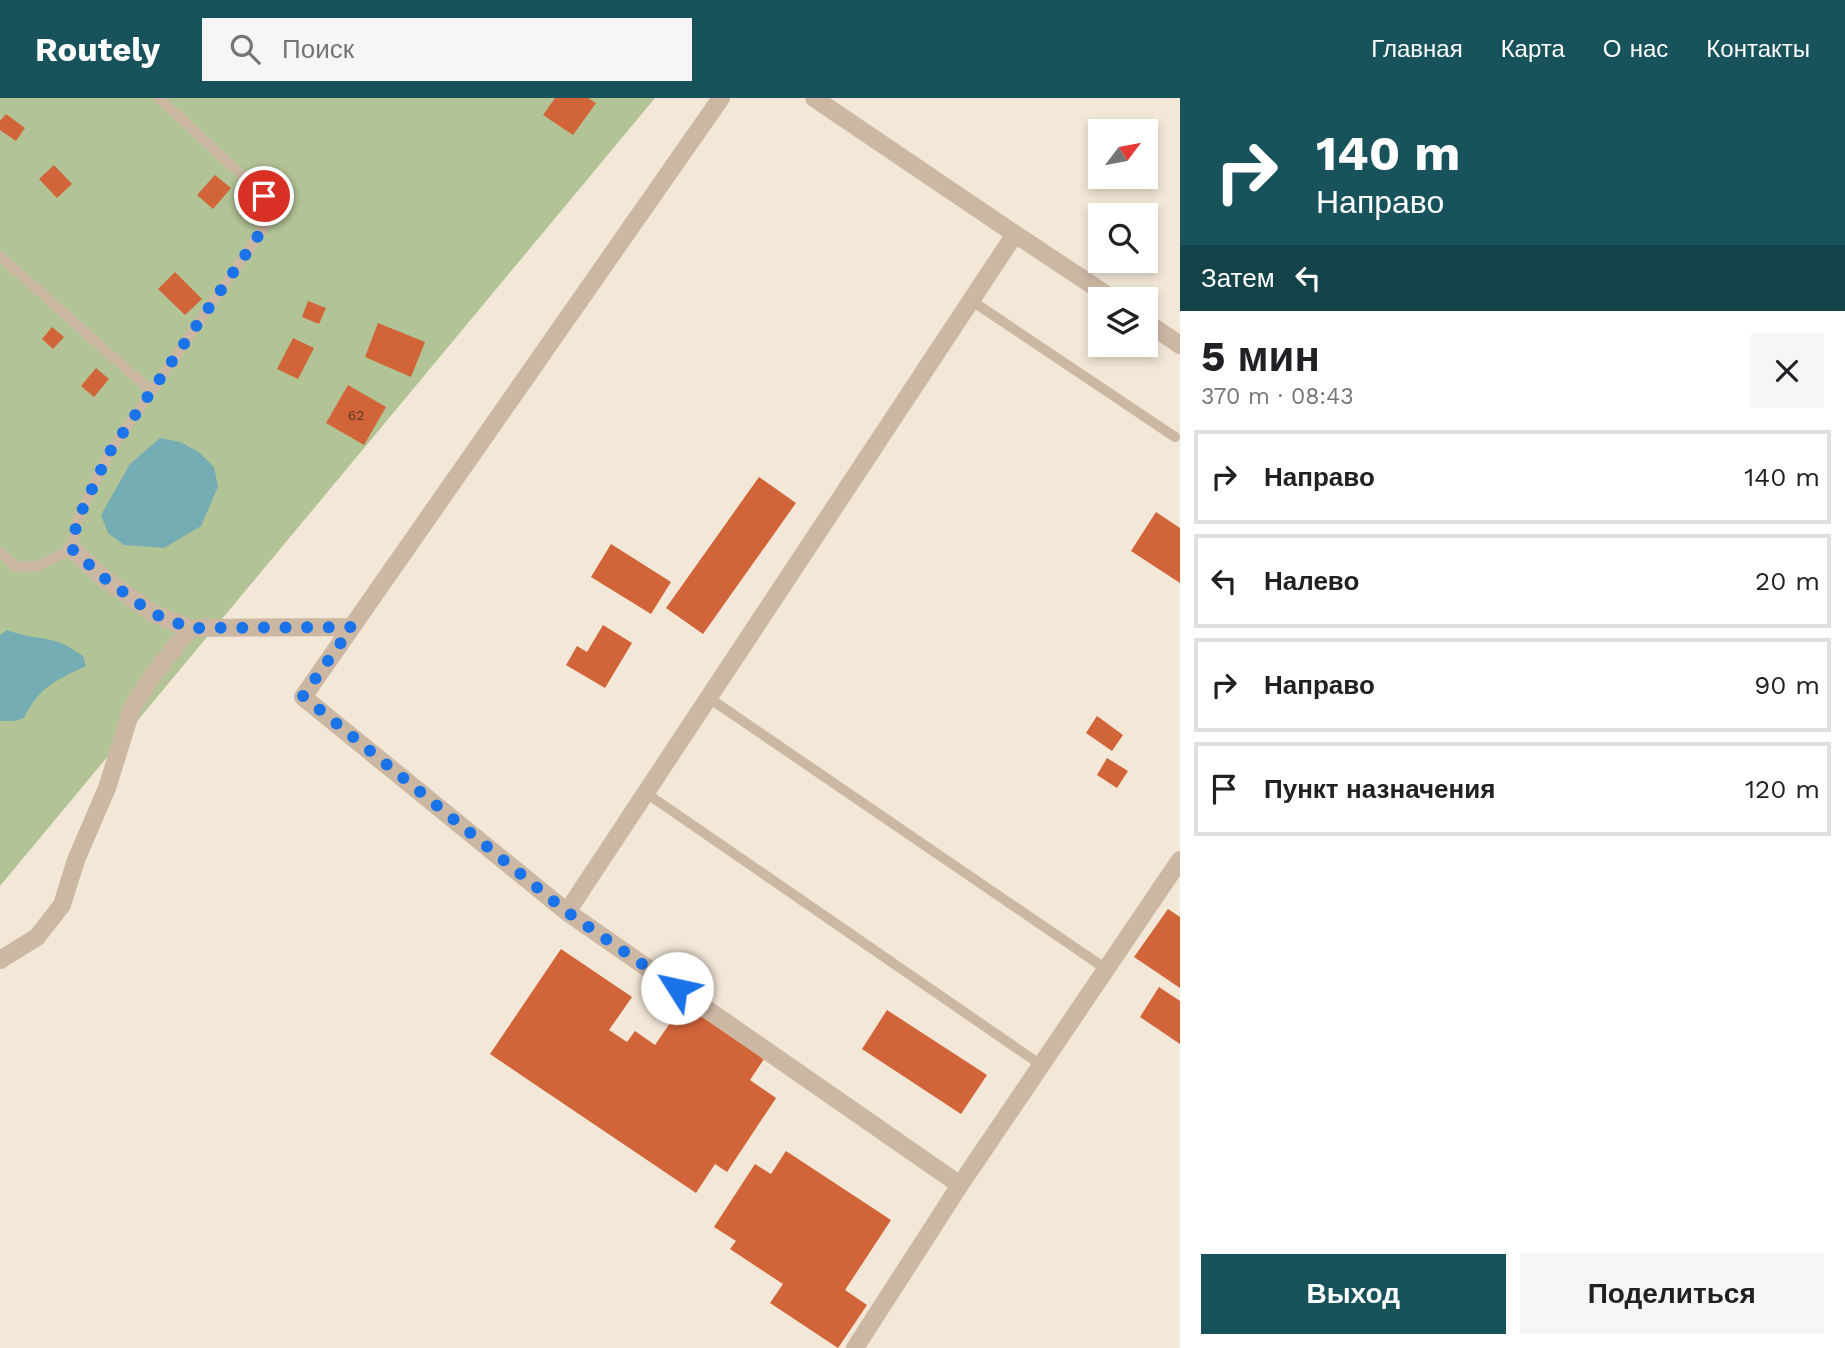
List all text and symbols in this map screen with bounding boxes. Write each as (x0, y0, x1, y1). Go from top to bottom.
search box (202, 18, 692, 81)
text: Routely (35, 30, 160, 69)
icon: search (226, 30, 264, 68)
text: Поиск (282, 34, 354, 64)
text: Главная (1371, 35, 1463, 63)
text: Карта (1501, 35, 1565, 63)
text: О нас (1603, 35, 1668, 63)
text: Контакты (1706, 35, 1810, 63)
north arrow (1088, 119, 1158, 189)
map controls (1088, 119, 1158, 357)
text: 140 m (1316, 124, 1460, 182)
icon: right (1201, 126, 1292, 217)
pin (234, 166, 294, 226)
icon: arrive (245, 177, 283, 215)
text: Направо (1316, 183, 1444, 221)
button: search (1088, 203, 1158, 273)
icon: left (1289, 259, 1327, 297)
text: Затем (1201, 263, 1275, 293)
button: layers (1088, 287, 1158, 357)
text: 5 мин (1201, 332, 1320, 381)
button: close (1750, 334, 1824, 408)
text: 370 m · 08:43 (1201, 383, 1354, 410)
house number: 62 (348, 407, 364, 423)
icon: right (1205, 458, 1243, 496)
text: Направо (1264, 462, 1375, 492)
text: 140 m (1744, 462, 1820, 492)
icon: left (1205, 562, 1243, 600)
text: Налево (1264, 566, 1359, 596)
text: 20 m (1755, 566, 1820, 596)
icon: right (1205, 666, 1243, 704)
text: Направо (1264, 670, 1375, 700)
text: 90 m (1754, 670, 1820, 700)
icon: arrive (1205, 770, 1243, 808)
text: Пункт назначения (1264, 774, 1495, 804)
text: 120 m (1745, 774, 1820, 804)
position arrow (640, 951, 714, 1025)
button: Выход (1201, 1254, 1506, 1334)
button: Поделиться (1520, 1254, 1824, 1334)

